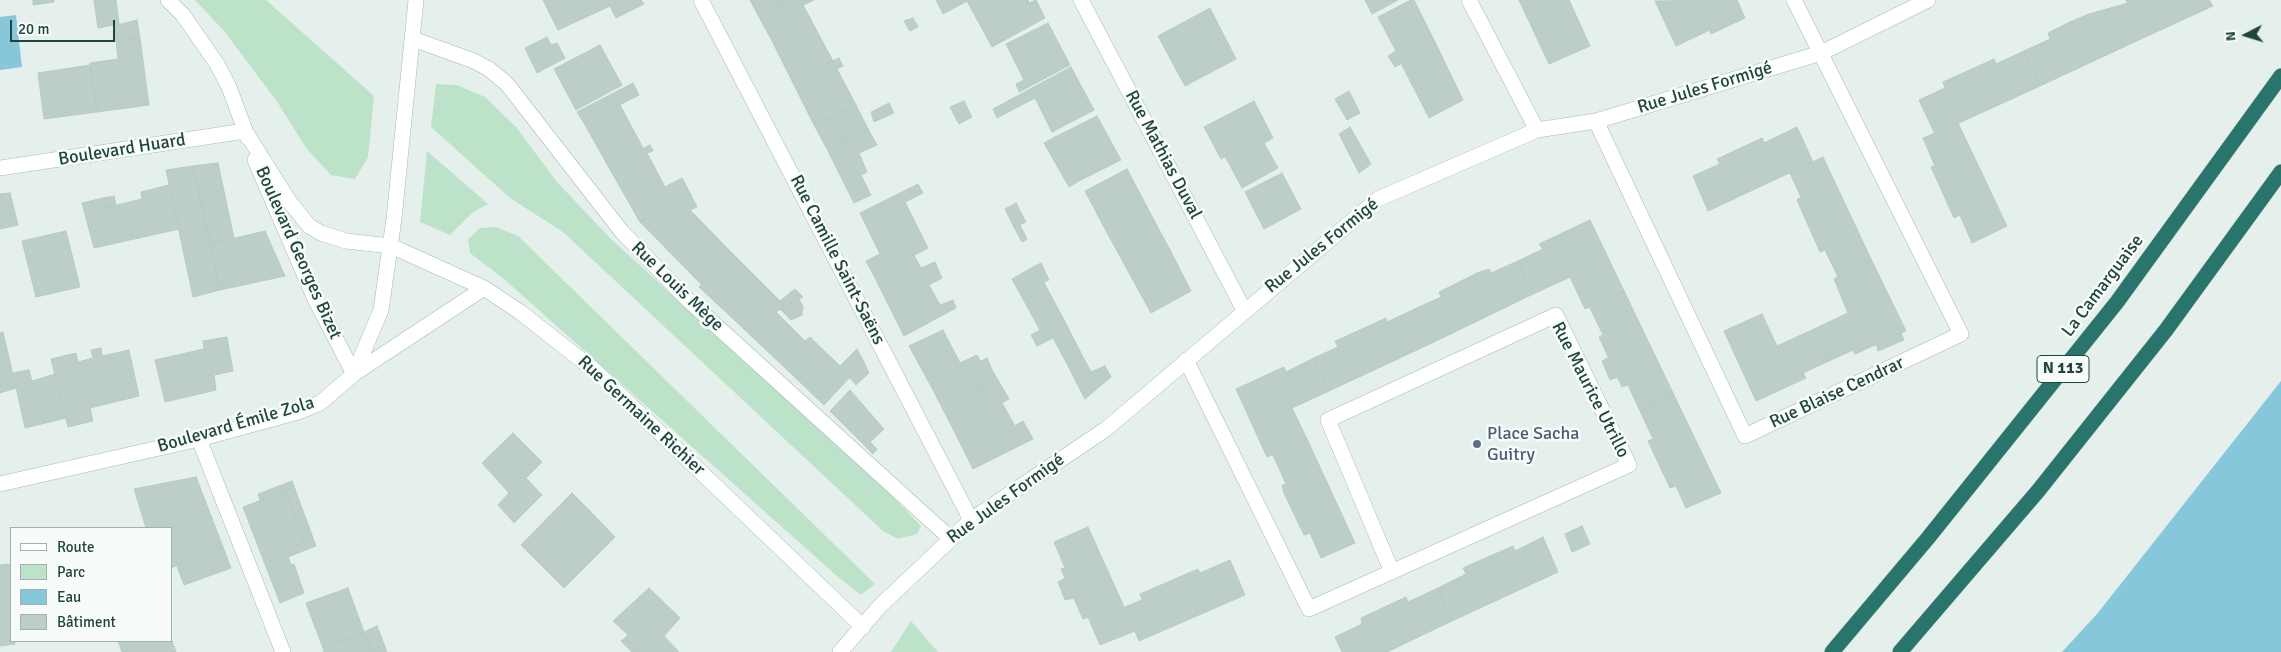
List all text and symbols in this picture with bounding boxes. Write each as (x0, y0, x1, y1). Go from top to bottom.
scale bar (12, 10, 118, 42)
north arrow (2221, 10, 2271, 60)
text: 20 m (18, 20, 49, 38)
text: N (2222, 31, 2239, 42)
street label: Rue Jules Formigé (1635, 57, 1775, 119)
street label: Rue Mathias Duval (1120, 87, 1206, 223)
street label: Boulevard Huard (57, 129, 187, 171)
street label: Boulevard Georges Bizet (250, 163, 346, 343)
street label: Rue Camille Saint-Saëns (785, 171, 889, 349)
street label: Rue Jules Formigé (1261, 194, 1383, 298)
street label: La Camarguaise (2058, 231, 2148, 341)
street label: Rue Louis Mège (626, 238, 728, 336)
street label: Rue Maurice Utrillo (1546, 318, 1634, 462)
street label: Rue Germaine Richier (573, 351, 709, 481)
street label: Rue Blaise Cendrar (1766, 352, 1908, 434)
road number: N 113 (2037, 356, 2089, 382)
street label: Boulevard Émile Zola (155, 392, 317, 458)
place label: Place Sacha Guitry (1487, 423, 1579, 466)
marker: Place Sacha Guitry (1471, 438, 1483, 450)
street label: Rue Jules Formigé (943, 449, 1069, 549)
legend (10, 527, 172, 642)
text: Route (57, 538, 94, 556)
text: Parc (57, 563, 85, 581)
text: Eau (57, 588, 81, 606)
text: Bâtiment (57, 613, 116, 631)

